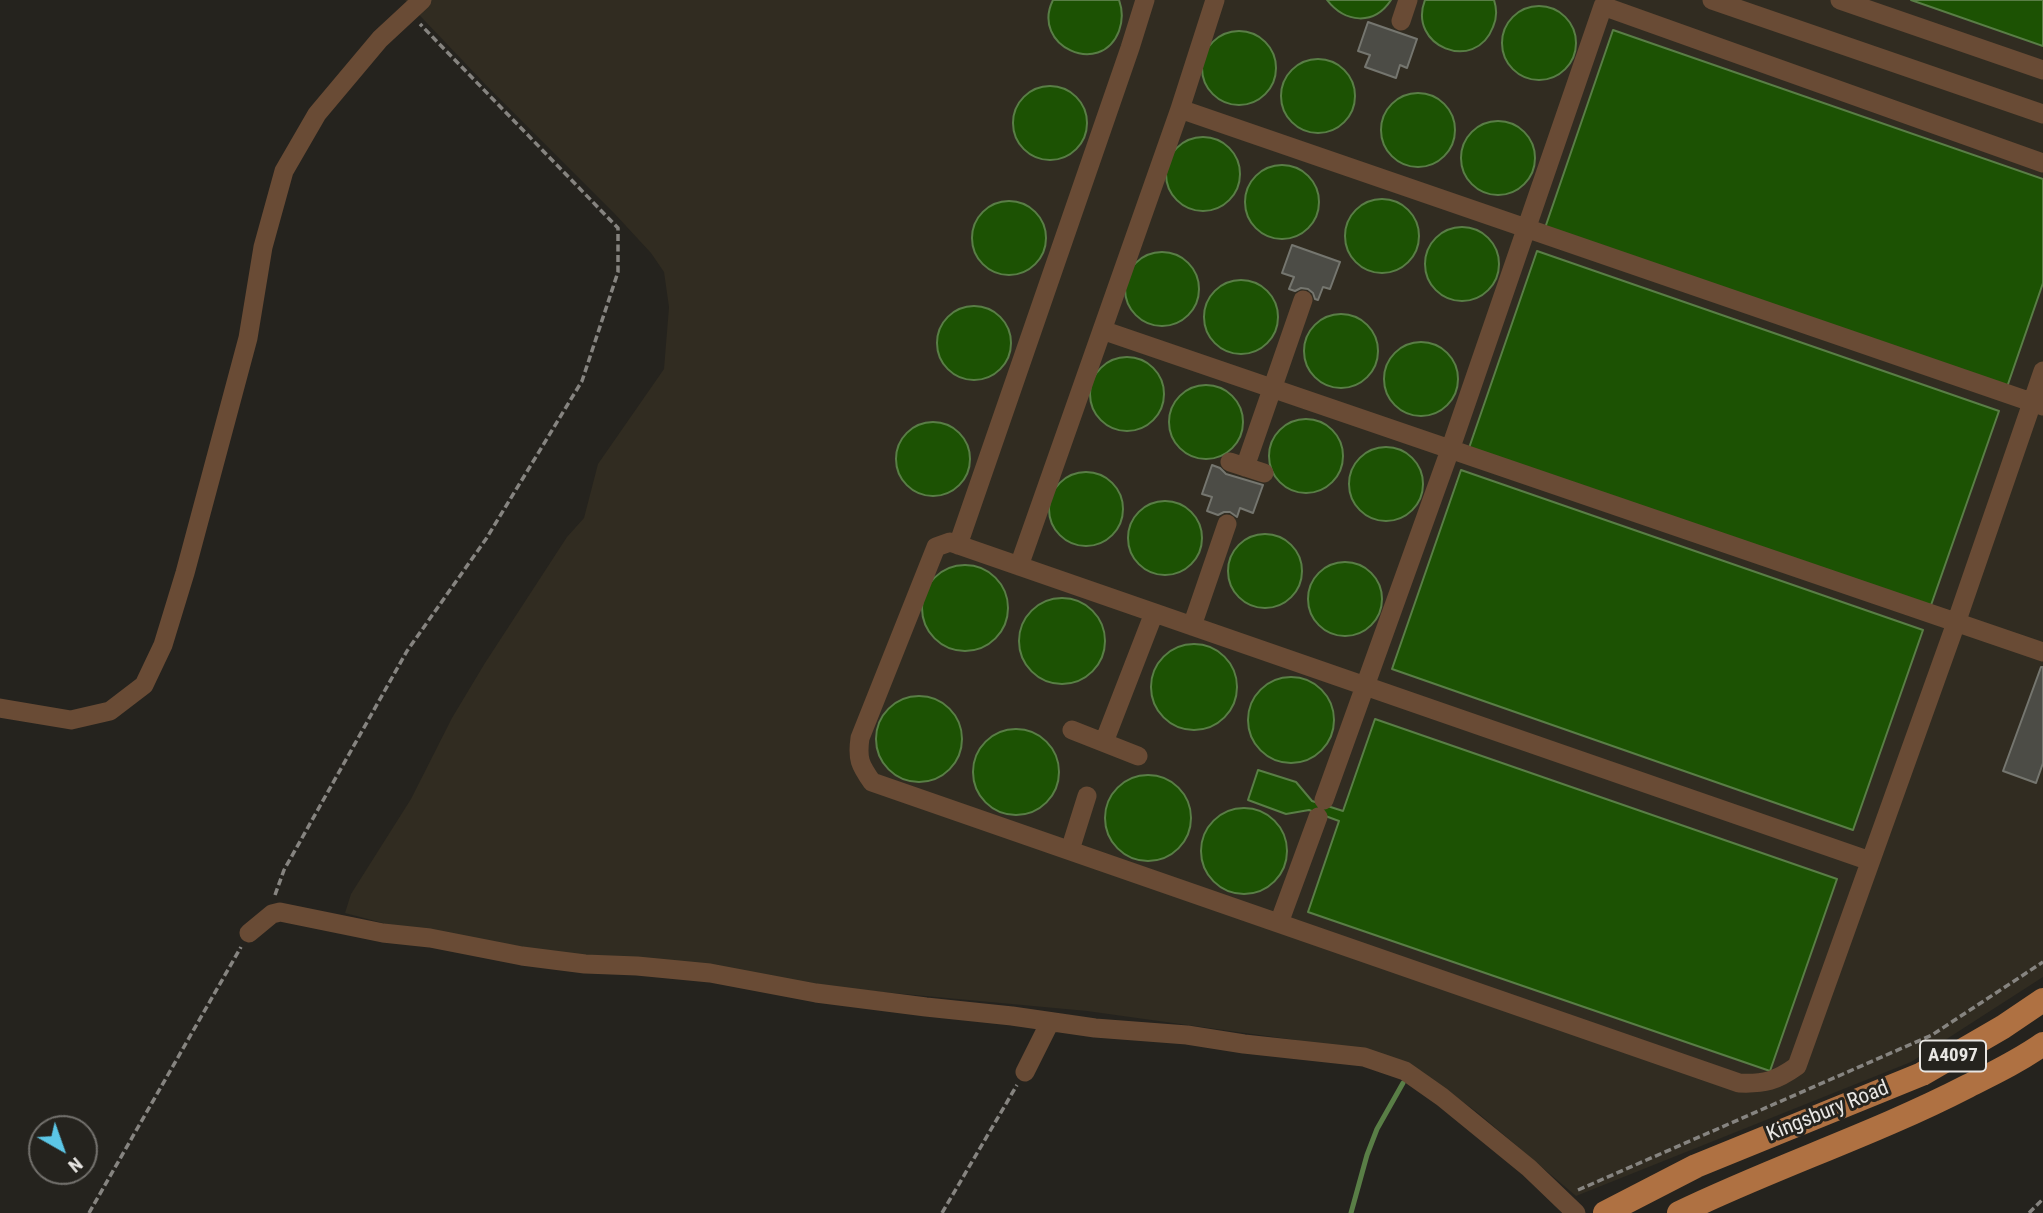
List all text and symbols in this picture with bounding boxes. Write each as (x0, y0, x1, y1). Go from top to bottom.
road number: A4097 (1920, 1040, 1986, 1072)
street label: Kingsbury Road (1763, 1076, 1893, 1148)
north arrow (28, 1115, 98, 1185)
text: N (64, 1152, 87, 1177)

